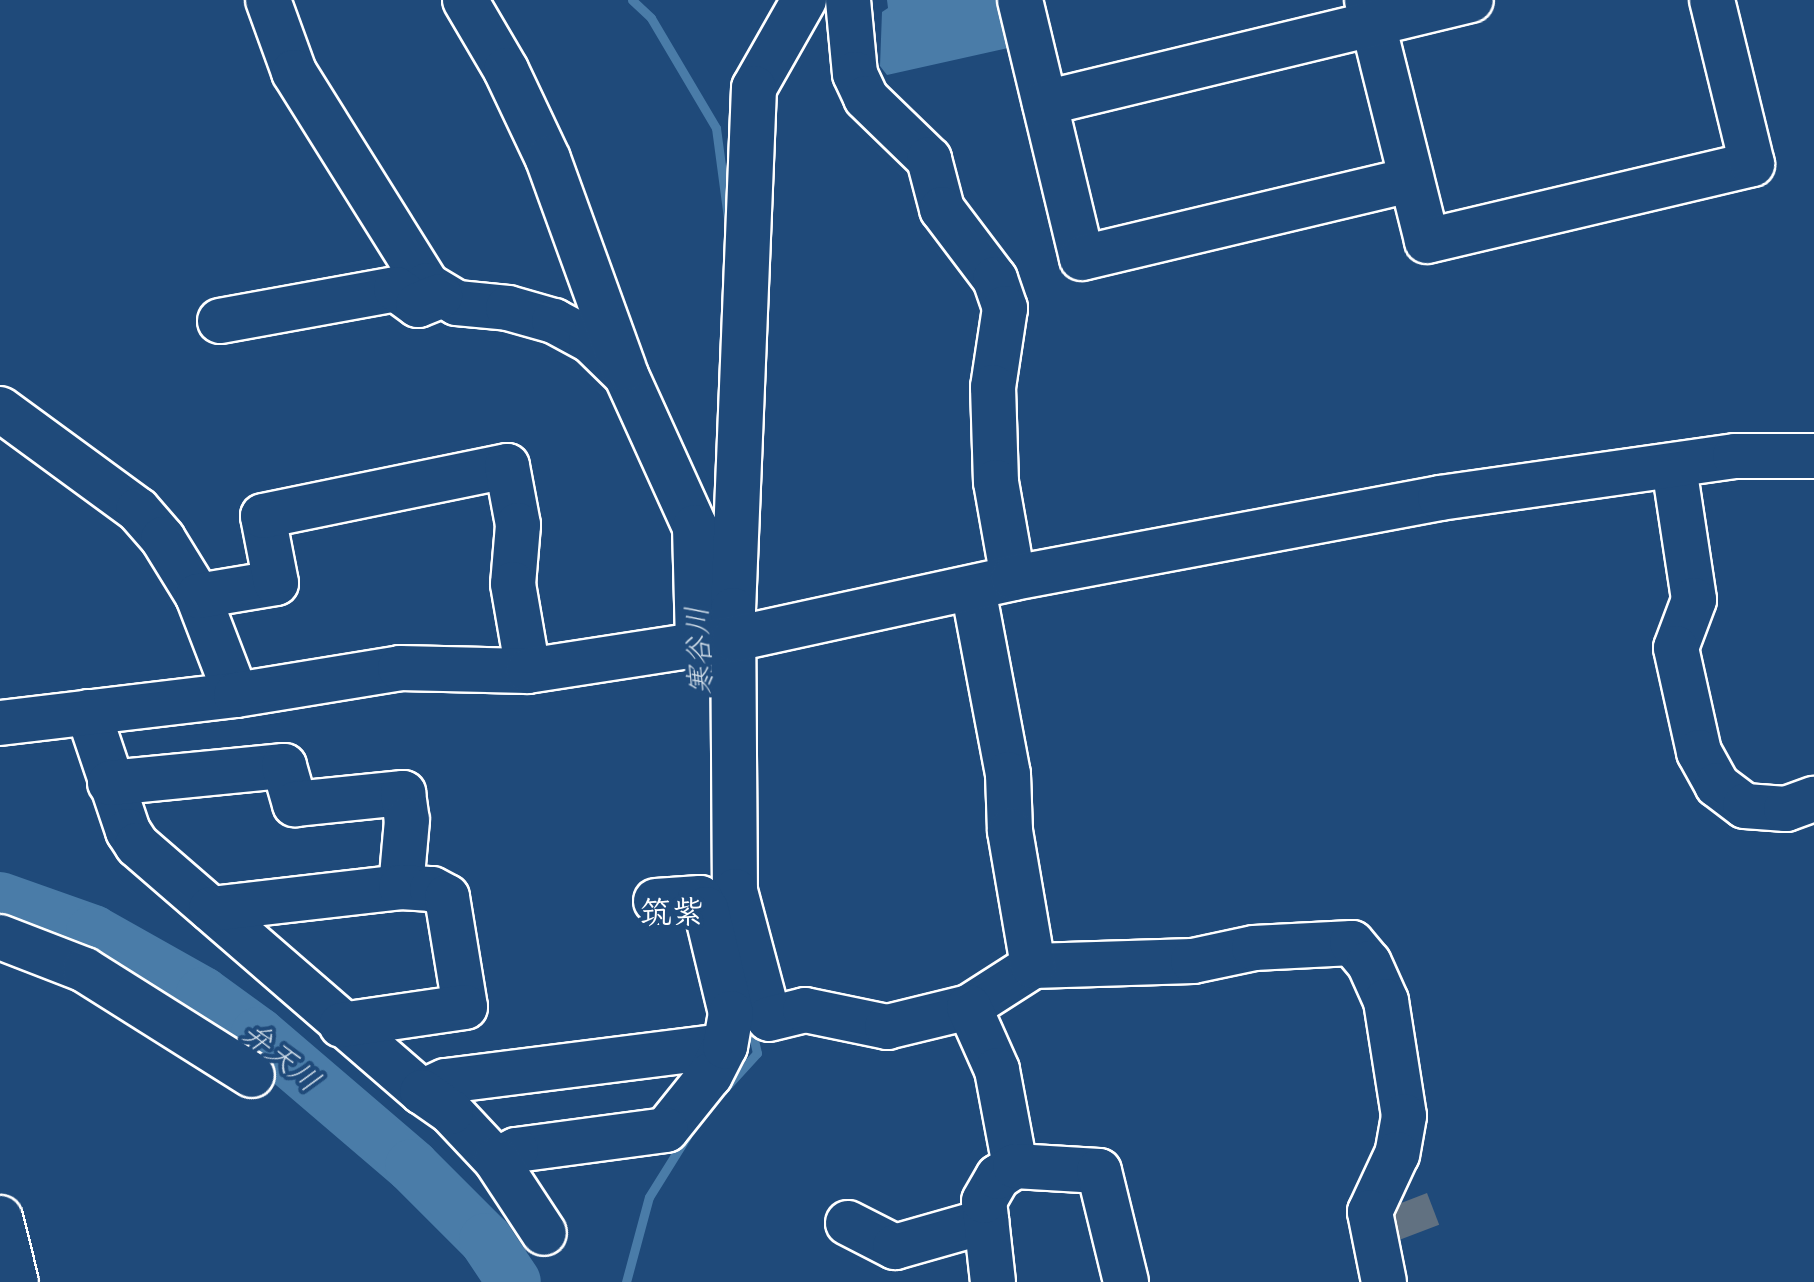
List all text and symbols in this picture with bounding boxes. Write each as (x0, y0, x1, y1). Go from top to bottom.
water label: 寒谷川 (678, 605, 718, 697)
district label: 筑紫 (640, 893, 704, 931)
water label: 弁天川 (236, 1013, 328, 1099)

